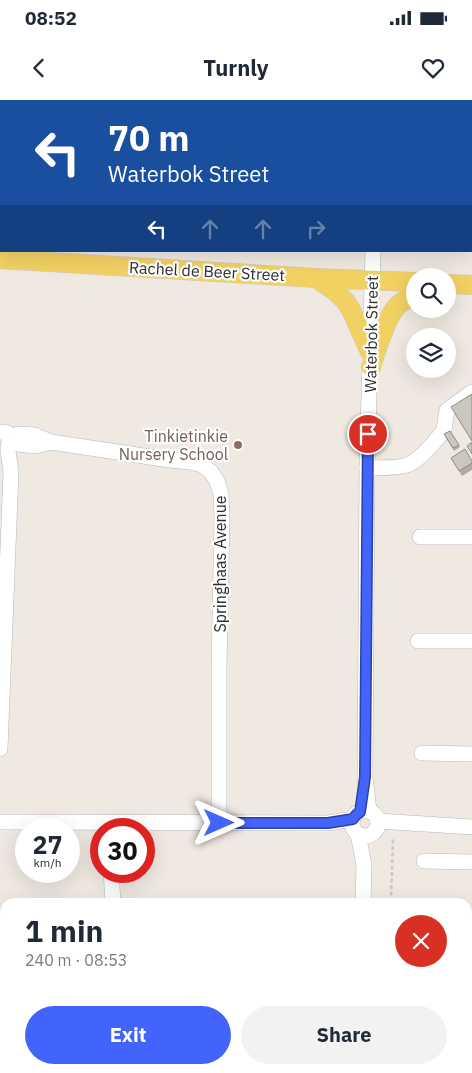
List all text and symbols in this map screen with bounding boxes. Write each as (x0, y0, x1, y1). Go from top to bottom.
text: 08:52 (25, 6, 77, 30)
text: Turnly (203, 53, 269, 82)
icon: back (25, 54, 53, 82)
icon: heart (419, 54, 447, 82)
text: 70 m (108, 115, 190, 161)
icon: left (25, 120, 90, 185)
text: Waterbok Street (108, 159, 269, 188)
icon: left (143, 215, 171, 243)
icon: ahead (196, 215, 224, 243)
icon: ahead (249, 215, 277, 243)
icon: right (302, 215, 330, 243)
street label: Rachel de Beer Street (129, 257, 285, 285)
map controls (406, 268, 456, 378)
button: search (406, 268, 456, 318)
street label: Waterbok Street (360, 275, 382, 393)
button: layers (406, 328, 456, 378)
pin (347, 413, 389, 455)
icon: arrive (354, 420, 382, 448)
place label: Tinkietinkie Nursery School (119, 426, 228, 464)
marker: Tinkietinkie Nursery School (232, 439, 244, 451)
street label: Springhaas Avenue (210, 495, 230, 633)
position arrow (192, 796, 244, 848)
speed limit sign: 30 (90, 818, 155, 883)
text: 27 (32, 828, 63, 861)
text: km/h (33, 855, 62, 870)
text: 1 min (25, 911, 103, 950)
button: close (395, 915, 447, 967)
text: 240 m · 08:53 (25, 950, 127, 970)
button: Exit (25, 1006, 231, 1064)
button: Share (241, 1006, 447, 1064)

